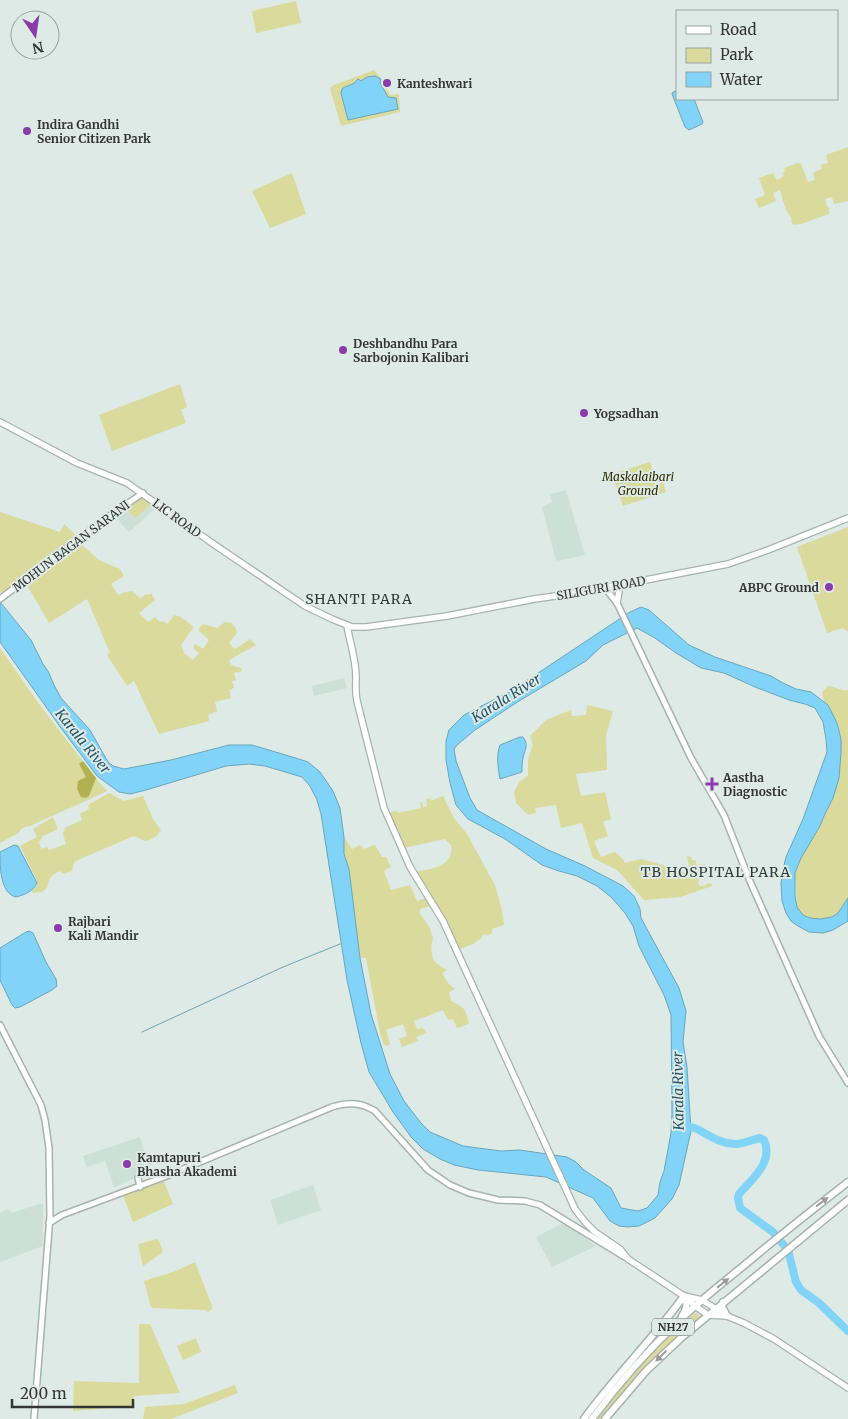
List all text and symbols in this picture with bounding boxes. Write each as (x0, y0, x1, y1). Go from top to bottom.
north arrow (10, 10, 60, 60)
legend (676, 10, 838, 100)
text: Road (720, 20, 756, 39)
text: N (31, 38, 45, 58)
text: Park (720, 45, 754, 64)
text: Water (719, 70, 763, 89)
place label: Kanteshwari (397, 76, 472, 91)
marker: Kanteshwari (381, 77, 393, 89)
place label: Indira Gandhi Senior Citizen Park (37, 117, 151, 146)
marker: Indira Gandhi Senior Citizen Park (21, 125, 33, 137)
place label: Deshbandhu Para Sarbojonin Kalibari (353, 336, 469, 365)
marker: Deshbandhu Para Sarbojonin Kalibari (337, 344, 349, 356)
place label: Yogsadhan (593, 406, 659, 421)
marker: Yogsadhan (578, 407, 590, 419)
park label: Maskalaibari Ground (601, 469, 675, 498)
street label: LIC ROAD (150, 495, 204, 541)
street label: MOHUN BAGAN SARANI (9, 497, 133, 595)
street label: SILIGURI ROAD (555, 573, 647, 603)
place label: ABPC Ground (738, 580, 820, 595)
marker: ABPC Ground (823, 581, 835, 593)
district label: SHANTI PARA (305, 590, 413, 608)
water label: Karala River (467, 669, 544, 727)
water label: Karala River (51, 704, 115, 777)
place label: Aastha Diagnostic (722, 770, 787, 799)
marker: Aastha Diagnostic (705, 777, 719, 791)
district label: TB HOSPITAL PARA (641, 863, 791, 881)
place label: Rajbari Kali Mandir (68, 914, 139, 943)
marker: Rajbari Kali Mandir (52, 922, 64, 934)
water label: Karala River (668, 1051, 688, 1131)
place label: Kamtapuri Bhasha Akademi (137, 1150, 237, 1179)
marker: Kamtapuri Bhasha Akademi (121, 1158, 133, 1170)
one-way arrow (815, 1197, 828, 1208)
one-way arrow (716, 1278, 729, 1289)
road number: NH27 (652, 1318, 694, 1335)
one-way arrow (656, 1350, 668, 1362)
scale bar (12, 1376, 134, 1408)
text: 200 m (20, 1384, 67, 1403)

